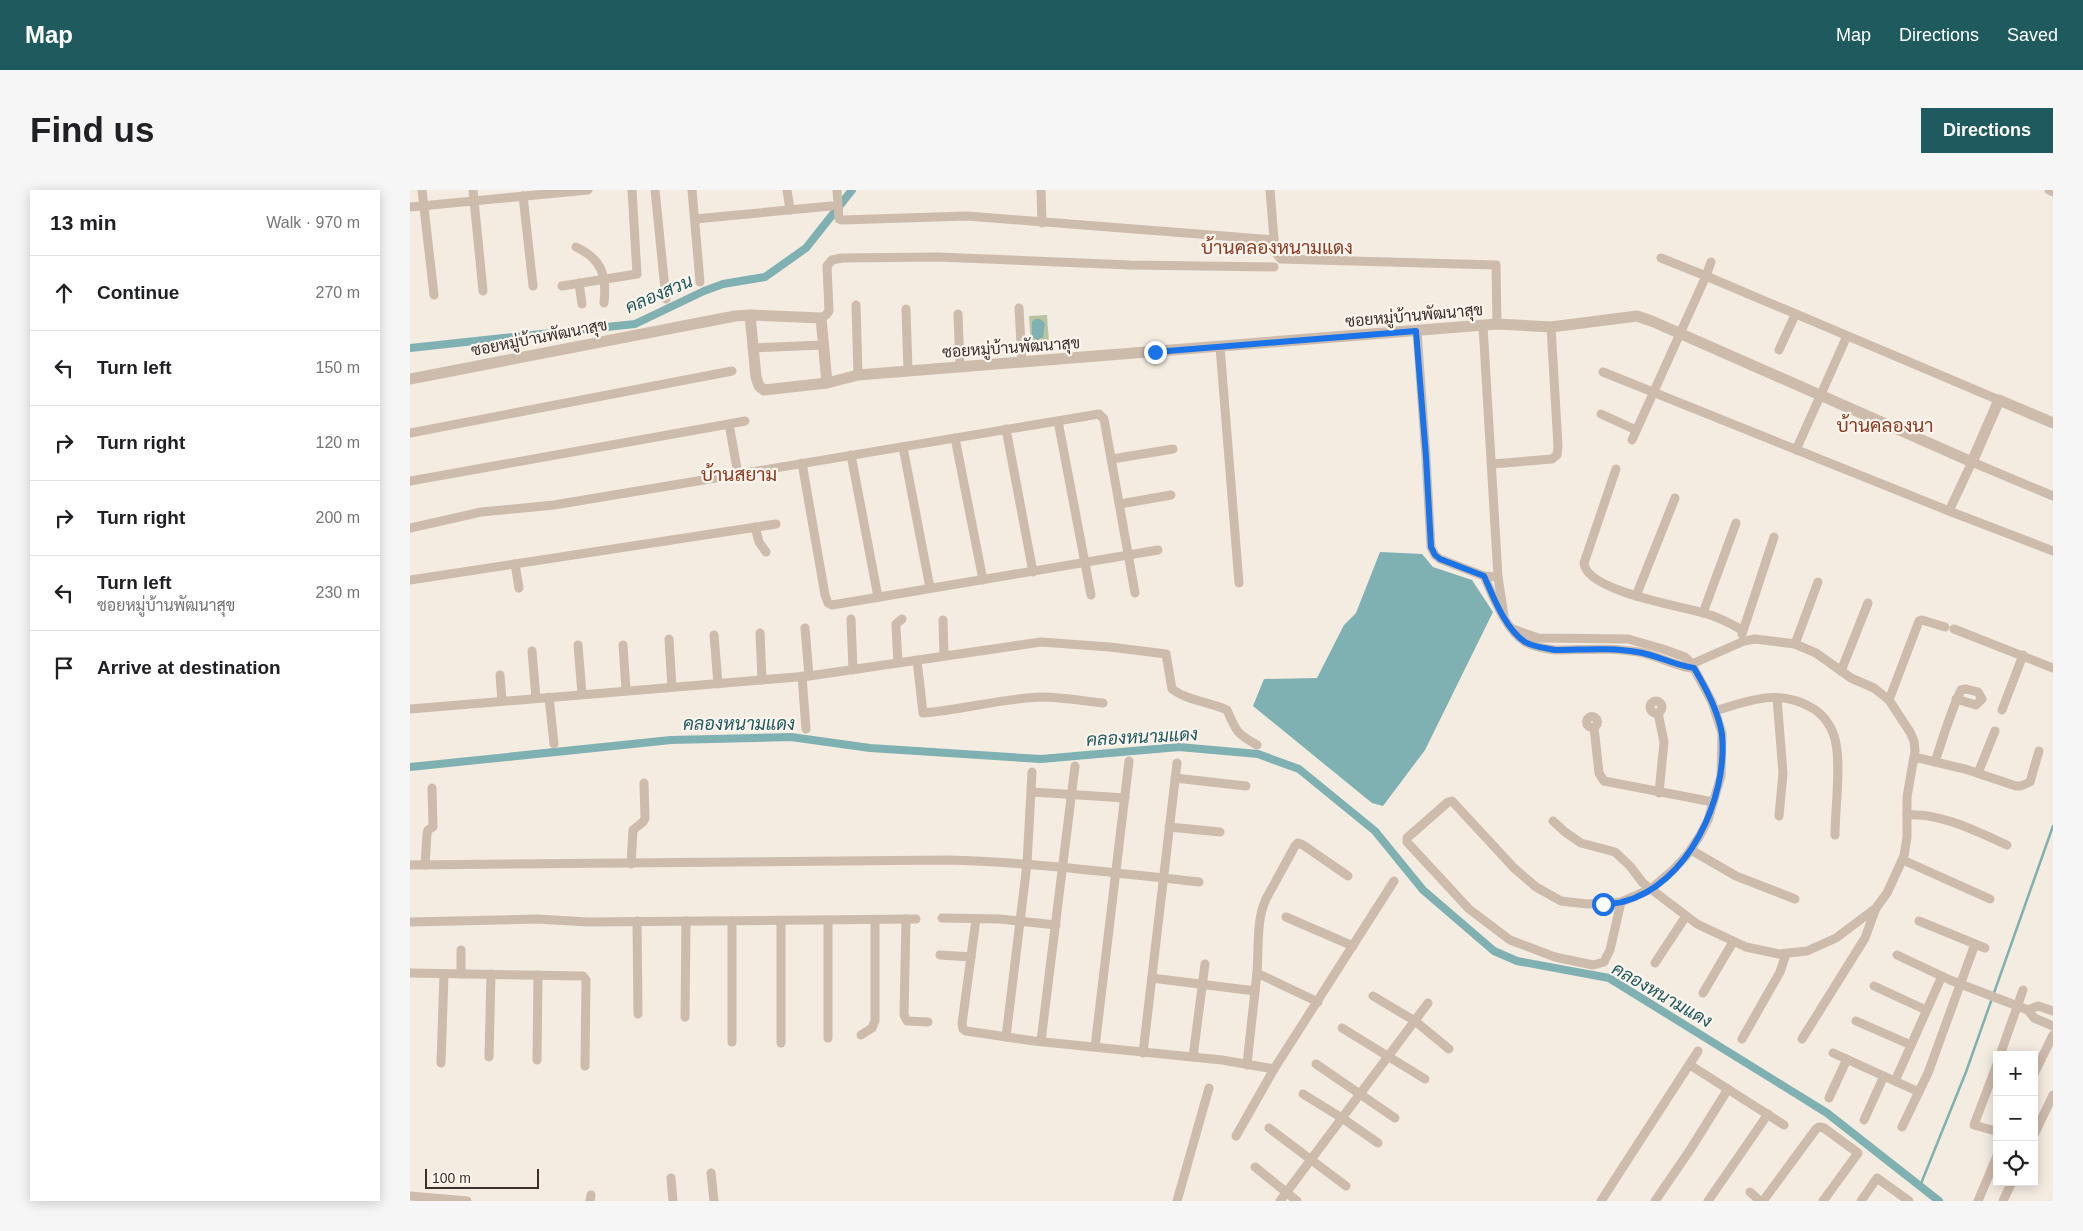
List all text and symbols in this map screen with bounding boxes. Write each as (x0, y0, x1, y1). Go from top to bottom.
text: Map (25, 21, 73, 48)
text: Map (1836, 25, 1871, 45)
text: Directions (1899, 25, 1979, 45)
text: Saved (2007, 25, 2058, 45)
button: Directions (1921, 108, 2053, 153)
text: Find us (30, 110, 154, 149)
text: 13 min (50, 211, 117, 234)
text: Walk · 970 m (266, 214, 360, 231)
district label: บ้านคลองหนามแดง (1201, 236, 1353, 258)
water label: คลองสวน (622, 271, 696, 317)
icon: ahead (50, 279, 78, 307)
text: Continue (97, 282, 179, 303)
text: 270 m (316, 284, 360, 301)
street label: ซอยหมู่บ้านพัฒนาสุข (1344, 299, 1484, 333)
street label: ซอยหมู่บ้านพัฒนาสุข (469, 314, 609, 362)
street label: ซอยหมู่บ้านพัฒนาสุข (941, 332, 1081, 364)
route end (1144, 341, 1167, 364)
icon: left (50, 354, 78, 382)
text: Turn left (97, 357, 172, 378)
text: 150 m (316, 359, 360, 376)
district label: บ้านคลองนา (1836, 414, 1934, 436)
icon: right (50, 429, 78, 457)
text: Turn right (97, 432, 185, 453)
text: 120 m (316, 434, 360, 451)
district label: บ้านสยาม (701, 463, 777, 485)
icon: right (50, 504, 78, 532)
text: Turn right (97, 507, 185, 528)
text: 200 m (316, 509, 360, 526)
text: Turn left (97, 572, 172, 593)
icon: left (50, 579, 78, 607)
text: 230 m (316, 584, 360, 601)
text: ซอยหมู่บ้านพัฒนาสุข (97, 597, 235, 614)
icon: arrive (50, 654, 78, 682)
text: Arrive at destination (97, 657, 281, 678)
water label: คลองหนามแดง (683, 714, 795, 734)
water label: คลองหนามแดง (1086, 724, 1198, 750)
route start (1592, 893, 1615, 916)
water label: คลองหนามแดง (1609, 958, 1715, 1032)
map controls (1993, 1051, 2038, 1186)
button: + (1993, 1051, 2038, 1096)
button: − (1993, 1096, 2038, 1141)
button: locate (1993, 1141, 2038, 1186)
scale bar (425, 1166, 539, 1189)
text: 100 m (432, 1170, 471, 1186)

